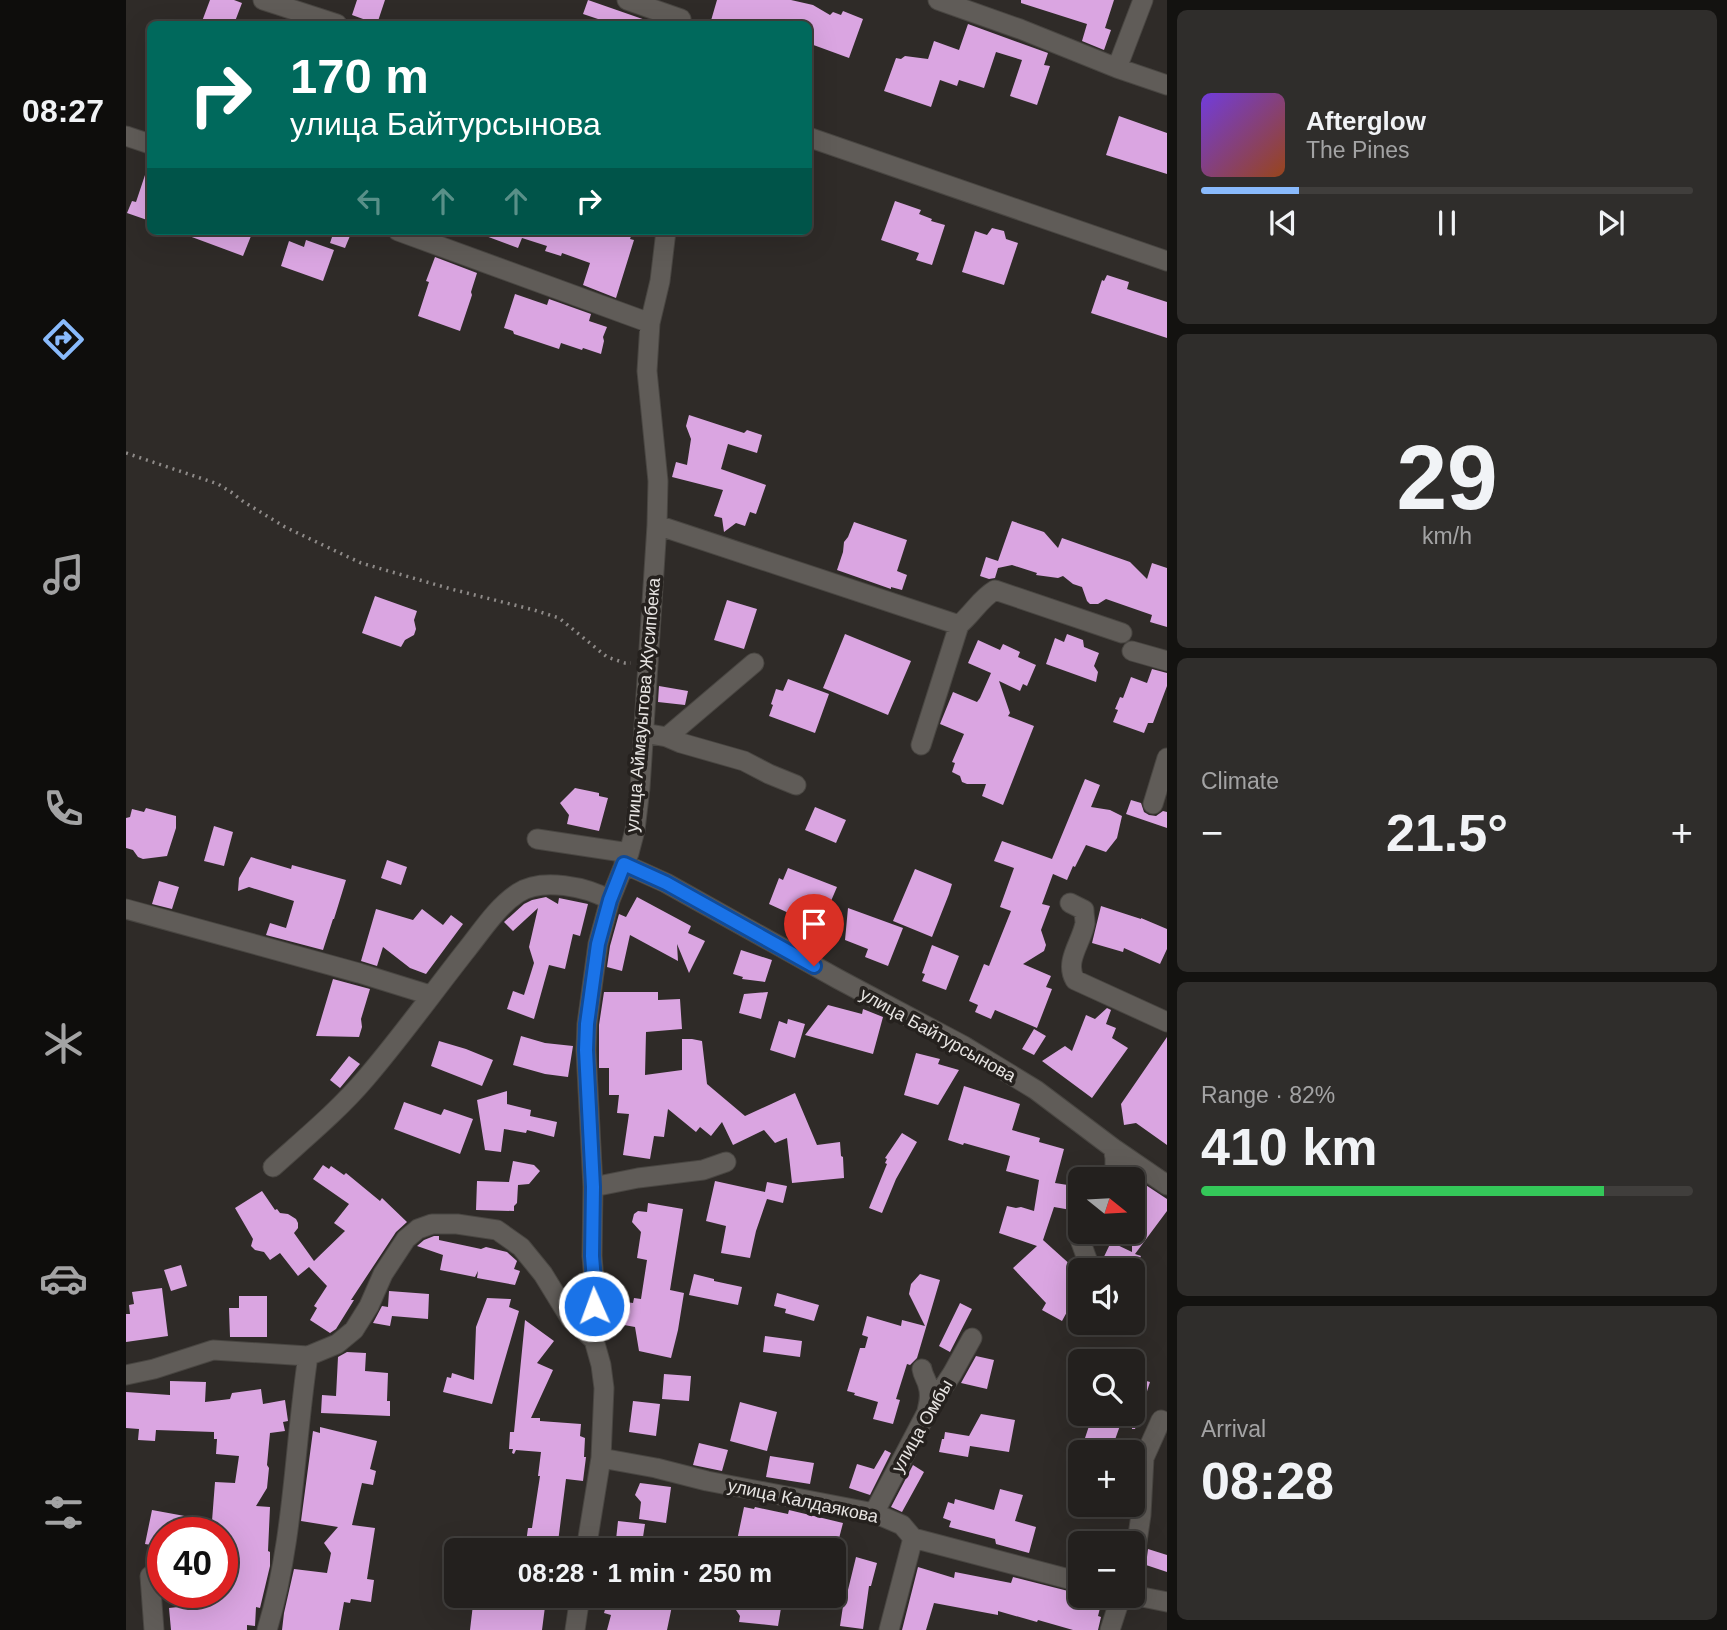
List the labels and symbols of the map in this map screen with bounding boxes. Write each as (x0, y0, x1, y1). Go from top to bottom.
street label: улица Аймауытова Жусипбека (622, 576, 664, 833)
pin (784, 894, 844, 966)
street label: улица Байтурсынова (857, 984, 1020, 1087)
north arrow (1068, 1167, 1144, 1244)
position arrow (557, 1269, 631, 1343)
street label: улица Омбы (887, 1376, 957, 1476)
street label: улица Калдаякова (726, 1475, 881, 1527)
speed limit sign: 40 (147, 1517, 238, 1608)

